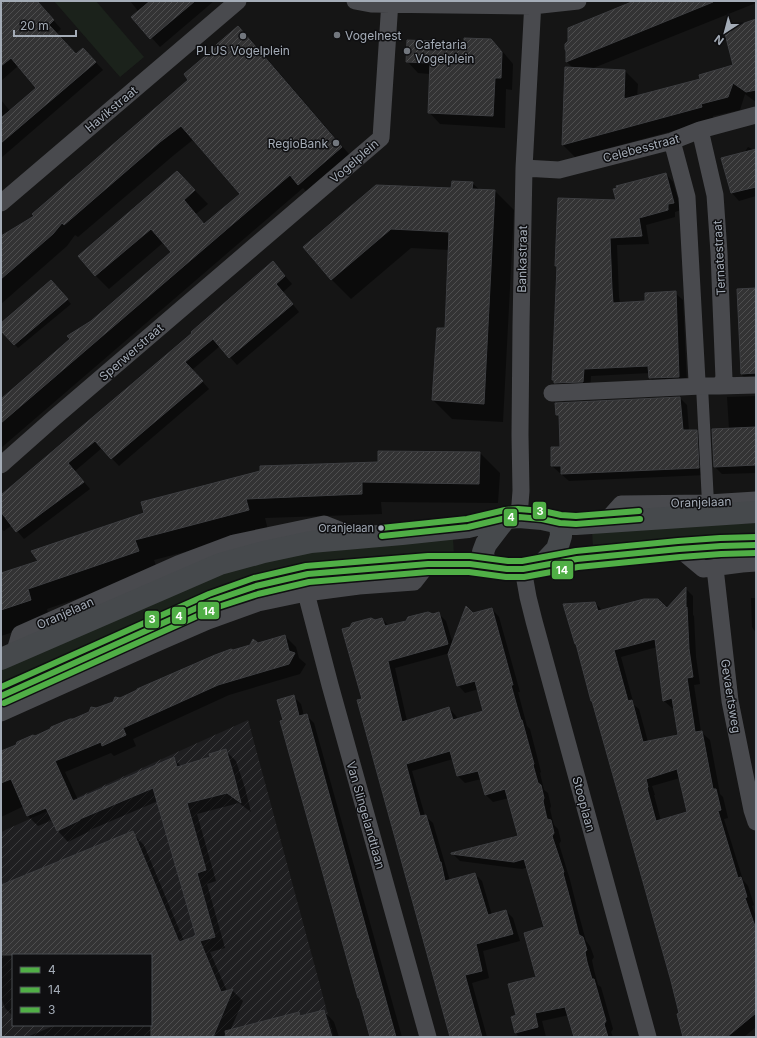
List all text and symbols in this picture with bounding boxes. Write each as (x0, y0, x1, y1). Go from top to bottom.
scale bar (14, 12, 76, 38)
north arrow (705, 12, 745, 52)
text: 20 m (20, 18, 49, 33)
place label: Vogelnest (345, 28, 402, 43)
marker: Vogelnest (332, 30, 342, 40)
marker: PLUS Vogelplein (238, 31, 248, 41)
text: N (712, 32, 727, 48)
place label: Cafetaria Vogelplein (415, 37, 474, 66)
place label: PLUS Vogelplein (196, 43, 290, 58)
marker: Cafetaria Vogelplein (402, 46, 412, 56)
street label: Havikstraat (82, 83, 140, 135)
street label: Celebesstraat (601, 131, 681, 165)
place label: RegioBank (268, 136, 328, 151)
street label: Vogelplein (327, 136, 381, 186)
marker: RegioBank (331, 138, 341, 148)
street label: Ternatestraat (710, 220, 728, 296)
street label: Bankastraat (514, 225, 530, 293)
street label: Sperwerstraat (96, 320, 166, 384)
street label: Oranjelaan (670, 493, 732, 511)
line badge: 3 (532, 501, 547, 520)
text: 3 (536, 504, 544, 518)
line badge: 4 (503, 508, 518, 527)
text: 4 (507, 510, 515, 524)
place label: Oranjelaan (318, 521, 374, 535)
marker: Oranjelaan (376, 523, 386, 533)
line badge: 14 (551, 560, 574, 580)
text: 14 (556, 563, 568, 577)
street label: Oranjelaan (34, 594, 96, 632)
line badge: 14 (197, 601, 220, 620)
text: 14 (203, 604, 215, 618)
line badge: 4 (171, 606, 187, 625)
text: 4 (175, 609, 183, 623)
line badge: 3 (144, 610, 160, 629)
text: 3 (148, 612, 156, 626)
street label: Gevaertsweg (718, 658, 744, 734)
street label: Van Slingelandtlaan (343, 759, 389, 871)
street label: Stooplaan (569, 775, 599, 833)
legend (12, 954, 152, 1026)
text: 4 (48, 962, 56, 977)
text: 14 (48, 982, 61, 997)
text: 3 (48, 1002, 55, 1017)

